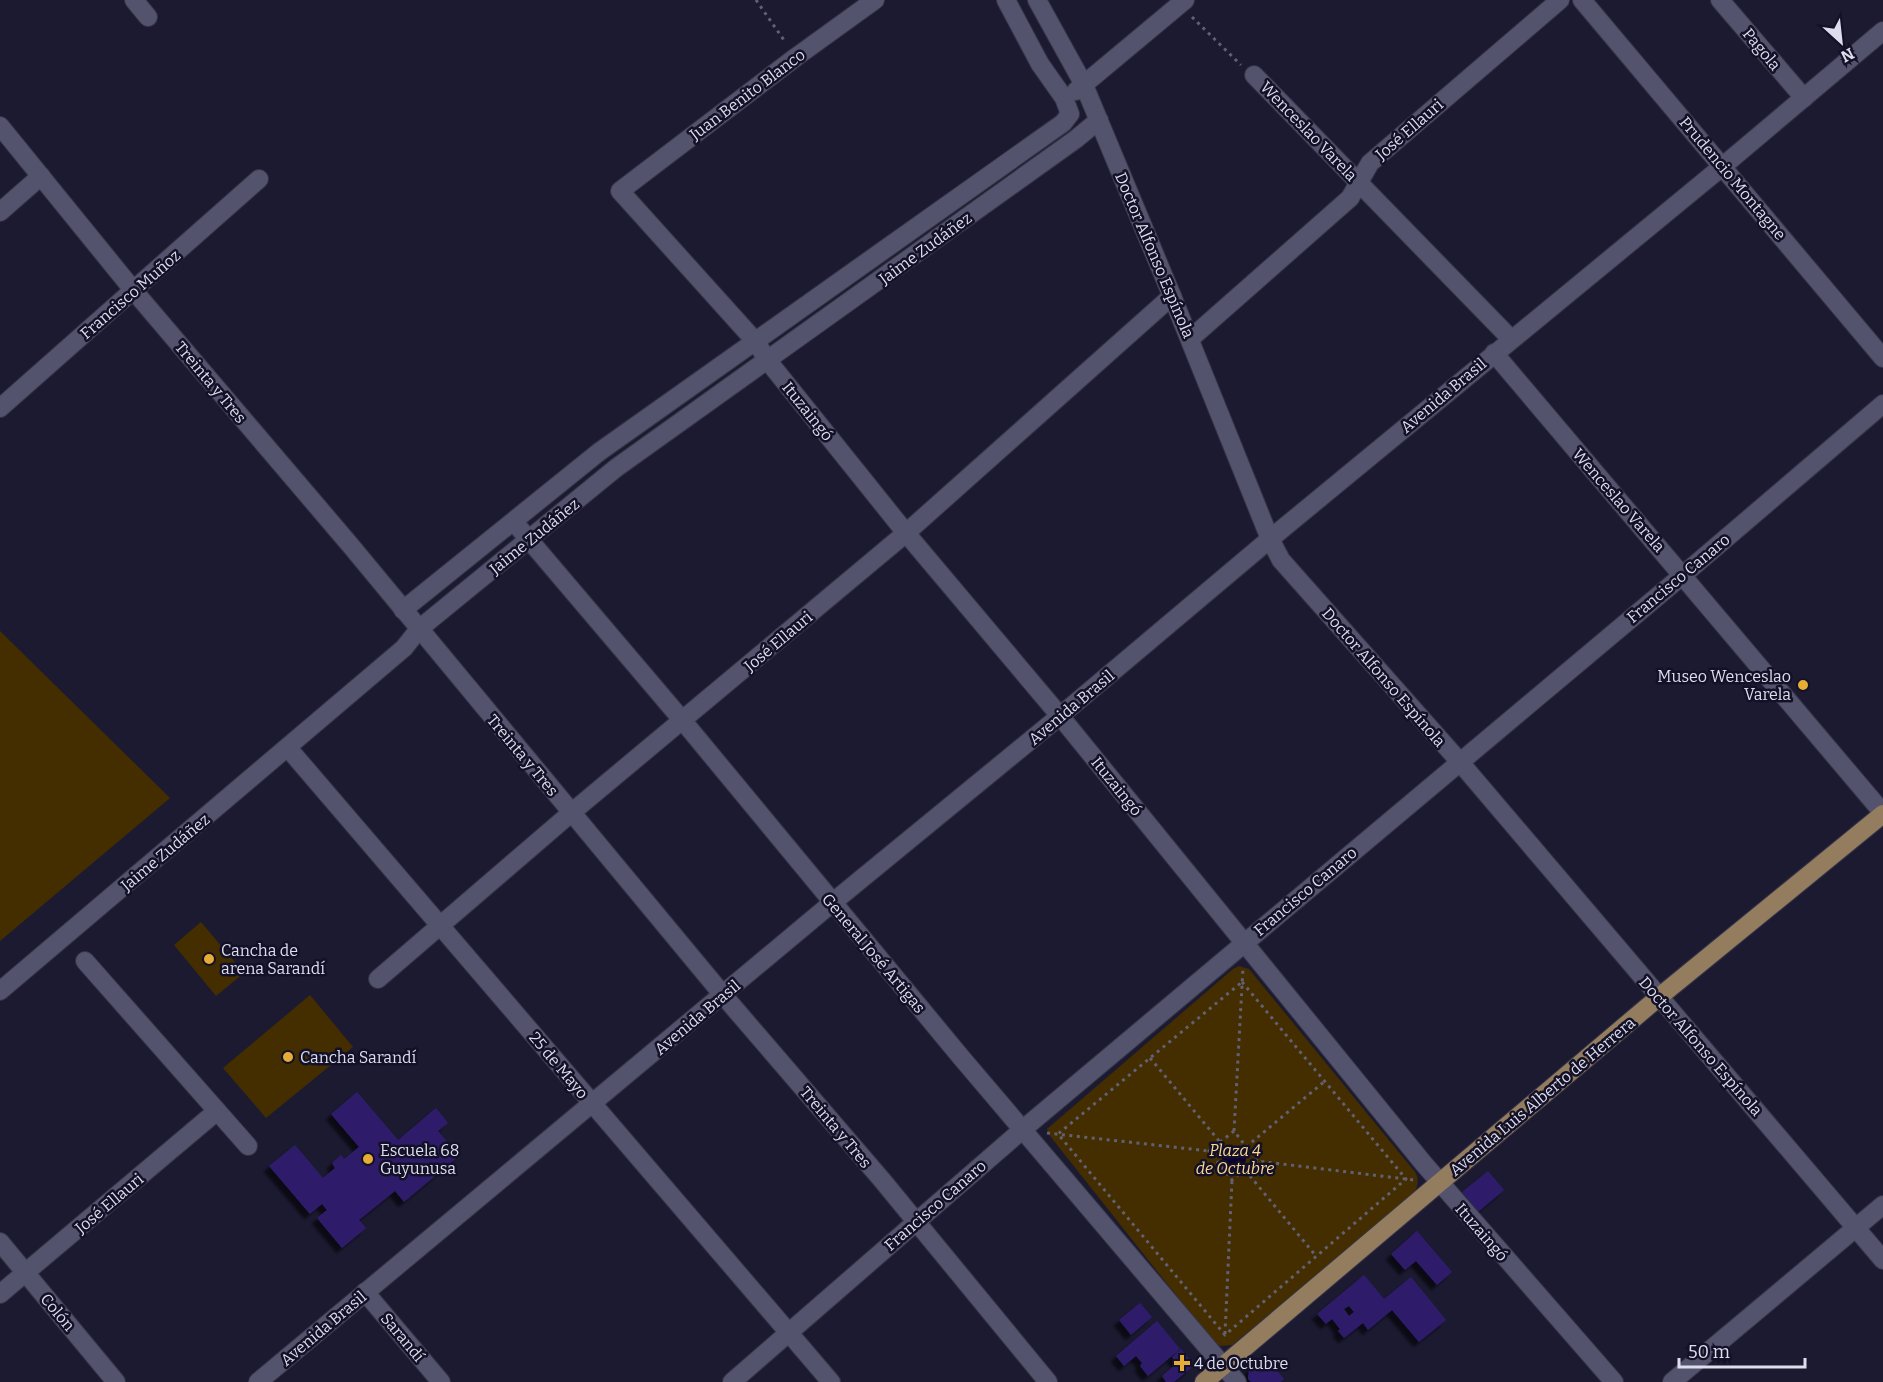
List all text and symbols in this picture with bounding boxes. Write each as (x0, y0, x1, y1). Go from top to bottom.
north arrow (1811, 12, 1871, 72)
street label: Pagola (1739, 24, 1785, 74)
text: N (1838, 44, 1857, 66)
street label: Juan Benito Blanco (685, 45, 809, 145)
street label: Wenceslao Varela (1256, 78, 1361, 185)
street label: José Ellauri (1371, 95, 1447, 164)
street label: Prudencio Montagne (1675, 113, 1790, 244)
street label: Doctor Alfonso Espínola (1111, 169, 1198, 341)
street label: Jaime Zudáñez (875, 208, 976, 289)
street label: Francisco Muñoz (77, 246, 184, 343)
street label: Treinta y Tres (171, 338, 250, 427)
street label: Avenida Brasil (1397, 354, 1490, 437)
street label: Ituzaingó (778, 378, 837, 445)
street label: Wenceslao Varela (1568, 445, 1669, 556)
street label: Jaime Zudáñez (485, 494, 583, 579)
street label: Francisco Canaro (1623, 530, 1734, 627)
street label: Doctor Alfonso Espínola (1318, 604, 1449, 751)
street label: José Ellauri (740, 607, 816, 676)
street label: Avenida Brasil (1025, 666, 1118, 749)
place label: Museo Wenceslao Varela (1657, 667, 1791, 704)
marker: Museo Wenceslao Varela (1796, 678, 1810, 692)
street label: Treinta y Tres (483, 711, 562, 800)
street label: Ituzaingó (1087, 753, 1146, 820)
street label: Jaime Zudáñez (116, 810, 214, 896)
street label: Francisco Canaro (1250, 843, 1361, 940)
street label: General José Artigas (818, 890, 929, 1017)
place label: Cancha de arena Sarandí (221, 941, 325, 978)
marker: Cancha de arena Sarandí (202, 952, 216, 966)
street label: Doctor Alfonso Espínola (1635, 973, 1766, 1120)
street label: Avenida Brasil (651, 976, 744, 1059)
street label: Avenida Luis Alberto de Herrera (1446, 1013, 1639, 1180)
street label: 25 de Mayo (525, 1028, 592, 1103)
place label: Cancha Sarandí (300, 1048, 417, 1067)
marker: Cancha Sarandí (281, 1050, 295, 1064)
street label: Treinta y Tres (796, 1083, 875, 1172)
place label: Escuela 68 Guyunusa (380, 1141, 459, 1178)
park label: Plaza 4 de Octubre (1196, 1141, 1274, 1178)
marker: Escuela 68 Guyunusa (361, 1152, 375, 1166)
street label: Francisco Canaro (881, 1156, 990, 1255)
street label: José Ellauri (71, 1169, 147, 1238)
street label: Ituzaingó (1451, 1200, 1512, 1265)
street label: Avenida Brasil (277, 1287, 370, 1370)
street label: Colón (37, 1290, 79, 1335)
street label: Sarandí (377, 1309, 429, 1366)
scale bar (1679, 1331, 1805, 1369)
text: 50 m (1688, 1341, 1730, 1363)
place label: 4 de Octubre (1194, 1354, 1288, 1373)
marker: 4 de Octubre (1175, 1356, 1189, 1370)

